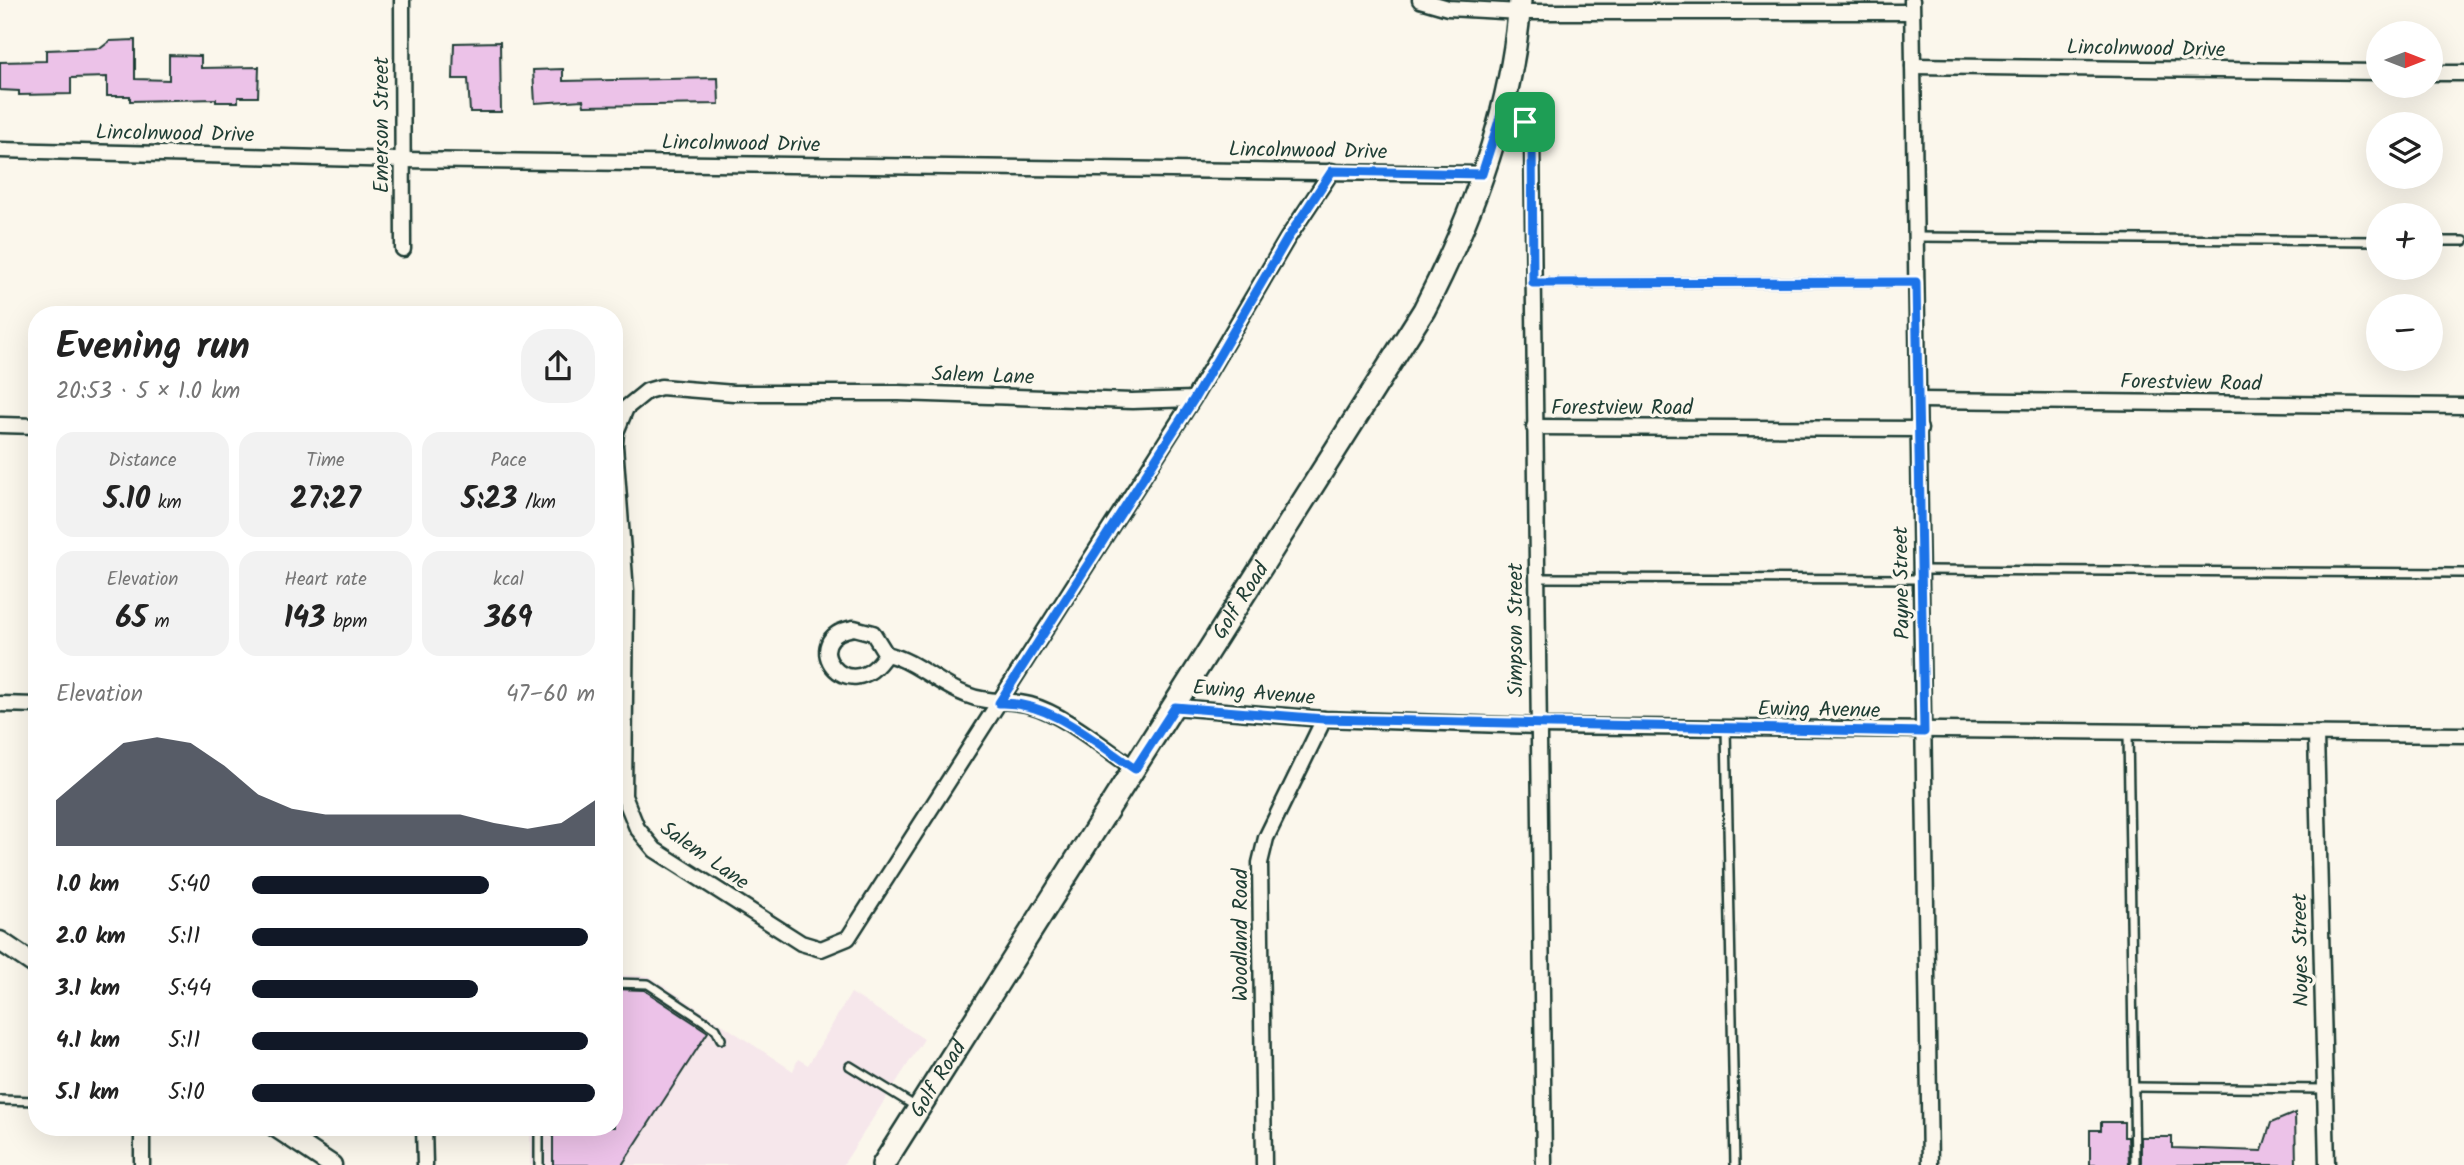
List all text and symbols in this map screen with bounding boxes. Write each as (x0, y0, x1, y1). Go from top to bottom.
north arrow (2366, 21, 2443, 98)
map controls (2366, 21, 2443, 371)
street label: Lincolnwood Drive (2066, 32, 2226, 67)
street label: Emerson Street (366, 56, 399, 193)
pin (1495, 92, 1555, 152)
icon: arrive (1506, 103, 1544, 141)
button: layers (2366, 112, 2443, 189)
street label: Lincolnwood Drive (95, 117, 255, 152)
street label: Lincolnwood Drive (661, 127, 821, 162)
street label: Lincolnwood Drive (1228, 134, 1388, 169)
button: + (2366, 203, 2443, 280)
button: − (2366, 294, 2443, 371)
text: Evening run (56, 318, 250, 378)
button: share (521, 329, 595, 403)
street label: Salem Lane (931, 358, 1035, 395)
street label: Forestview Road (2120, 366, 2263, 401)
text: 20:53 · 5 × 1.0 km (56, 374, 240, 410)
street label: Forestview Road (1551, 392, 1693, 425)
text: Distance (108, 446, 177, 476)
text: Time (306, 446, 345, 476)
text: Pace (490, 446, 527, 476)
text: 5.10 (103, 476, 150, 524)
text: 27:27 (290, 476, 361, 524)
text: 5:23 (461, 476, 518, 524)
text: km (150, 488, 182, 518)
text: /km (518, 488, 556, 518)
street label: Payne Street (1885, 525, 1920, 640)
street label: Golf Road (1205, 556, 1279, 646)
street label: Simpson Street (1500, 562, 1533, 697)
text: Elevation (107, 565, 178, 595)
text: Heart rate (284, 565, 367, 595)
text: kcal (493, 565, 524, 595)
text: 65 (115, 595, 147, 643)
text: 143 (284, 595, 326, 643)
text: 369 (485, 595, 532, 643)
text: m (147, 607, 170, 637)
text: bpm (326, 607, 367, 637)
street label: Ewing Avenue (1191, 672, 1317, 715)
text: Elevation (56, 677, 143, 713)
text: 47–60 m (506, 677, 595, 713)
street label: Ewing Avenue (1757, 693, 1881, 728)
street label: Salem Lane (653, 813, 756, 900)
text: 1.0 km (56, 867, 119, 903)
text: 5:40 (168, 867, 210, 903)
street label: Woodland Road (1225, 868, 1258, 1002)
street label: Noyes Street (2284, 892, 2319, 1007)
text: 2.0 km (56, 919, 126, 955)
text: 5:11 (168, 919, 200, 955)
text: 3.1 km (56, 971, 120, 1007)
text: 5:44 (168, 971, 211, 1007)
text: 4.1 km (56, 1023, 120, 1059)
text: 5:11 (168, 1023, 200, 1059)
street label: Golf Road (902, 1034, 976, 1125)
text: 5.1 km (56, 1075, 119, 1111)
text: 5:10 (168, 1075, 205, 1111)

